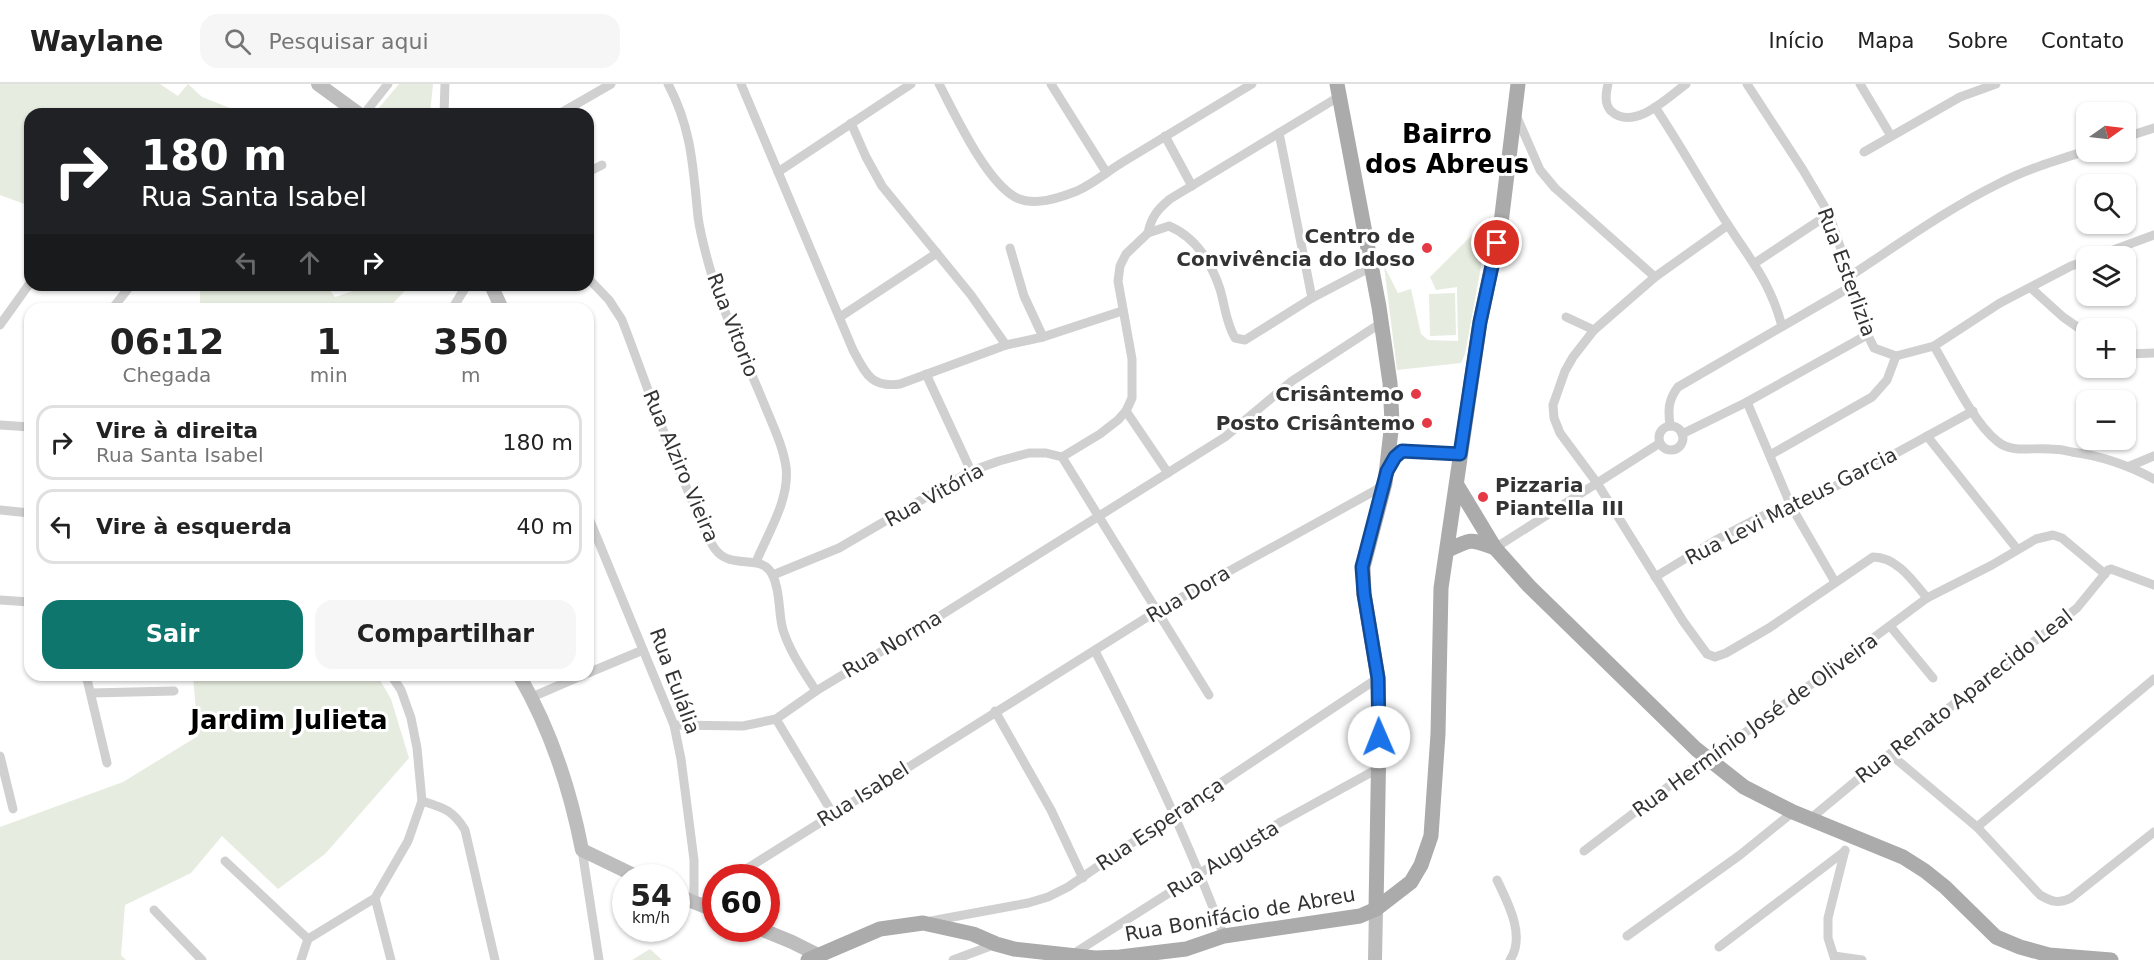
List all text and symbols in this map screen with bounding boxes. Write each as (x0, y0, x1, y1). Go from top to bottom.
search box (200, 14, 620, 68)
text: Waylane (30, 25, 164, 58)
icon: search (221, 25, 254, 58)
text: Pesquisar aqui (269, 29, 429, 54)
text: Início (1769, 29, 1824, 53)
text: Mapa (1857, 29, 1914, 53)
text: Sobre (1947, 29, 2008, 53)
text: Contato (2041, 29, 2124, 53)
north arrow (2076, 102, 2136, 162)
map controls (2076, 102, 2136, 450)
district label: Bairro dos Abreus (1365, 119, 1529, 179)
text: 180 m (141, 131, 287, 180)
icon: right (42, 132, 120, 210)
button: search (2076, 174, 2136, 234)
text: Rua Santa Isabel (141, 181, 367, 212)
street label: Rua Esterlizia (1813, 204, 1881, 340)
pin (1471, 217, 1522, 268)
place label: Centro de Convivência do Idoso (1176, 224, 1415, 271)
icon: arrive (1480, 226, 1513, 259)
marker: Centro de Convivência do Idoso (1420, 241, 1434, 255)
icon: left (230, 246, 263, 279)
icon: ahead (293, 246, 326, 279)
icon: right (356, 246, 389, 279)
button: layers (2076, 246, 2136, 306)
street label: Rua Vitorio (702, 270, 764, 380)
button: + (2076, 318, 2136, 378)
text: 06:12 (110, 321, 224, 362)
text: 1 (316, 321, 341, 362)
text: 350 (433, 321, 508, 362)
text: Chegada (122, 363, 211, 387)
text: min (310, 363, 348, 387)
text: m (461, 363, 481, 387)
place label: Crisântemo (1275, 382, 1404, 406)
street label: Rua Alziro Vieira (638, 386, 724, 546)
marker: Crisântemo (1409, 387, 1423, 401)
button: − (2076, 390, 2136, 450)
place label: Posto Crisântemo (1216, 411, 1415, 435)
marker: Posto Crisântemo (1420, 416, 1434, 430)
text: Vire à direita (96, 418, 258, 443)
icon: right (45, 426, 78, 459)
text: 180 m (503, 430, 573, 455)
street label: Rua Levi Mateus Garcia (1681, 442, 1901, 570)
text: Rua Santa Isabel (96, 443, 264, 467)
street label: Rua Vitória (880, 458, 988, 532)
place label: Pizzaria Piantella III (1495, 473, 1624, 520)
marker: Pizzaria Piantella III (1476, 490, 1490, 504)
icon: left (45, 510, 78, 543)
text: Vire à esquerda (96, 514, 292, 539)
text: 40 m (517, 514, 573, 539)
street label: Rua Dora (1142, 561, 1234, 627)
button: Sair (42, 600, 303, 669)
button: Compartilhar (315, 600, 576, 669)
street label: Rua Renato Aparecido Leal (1851, 604, 2077, 788)
street label: Rua Norma (838, 605, 946, 683)
street label: Rua Eulália (645, 625, 705, 737)
street label: Rua Hermínio José de Oliveira (1628, 628, 1882, 822)
district label: Jardim Julieta (188, 705, 388, 735)
position arrow (1347, 705, 1411, 769)
street label: Rua Isabel (813, 756, 913, 832)
street label: Rua Esperança (1092, 772, 1228, 876)
street label: Rua Augusta (1163, 815, 1283, 903)
speed limit sign: 60 (702, 864, 780, 942)
text: 54 (630, 878, 672, 913)
street label: Rua Bonifácio de Abreu (1123, 882, 1357, 946)
text: km/h (632, 909, 670, 927)

